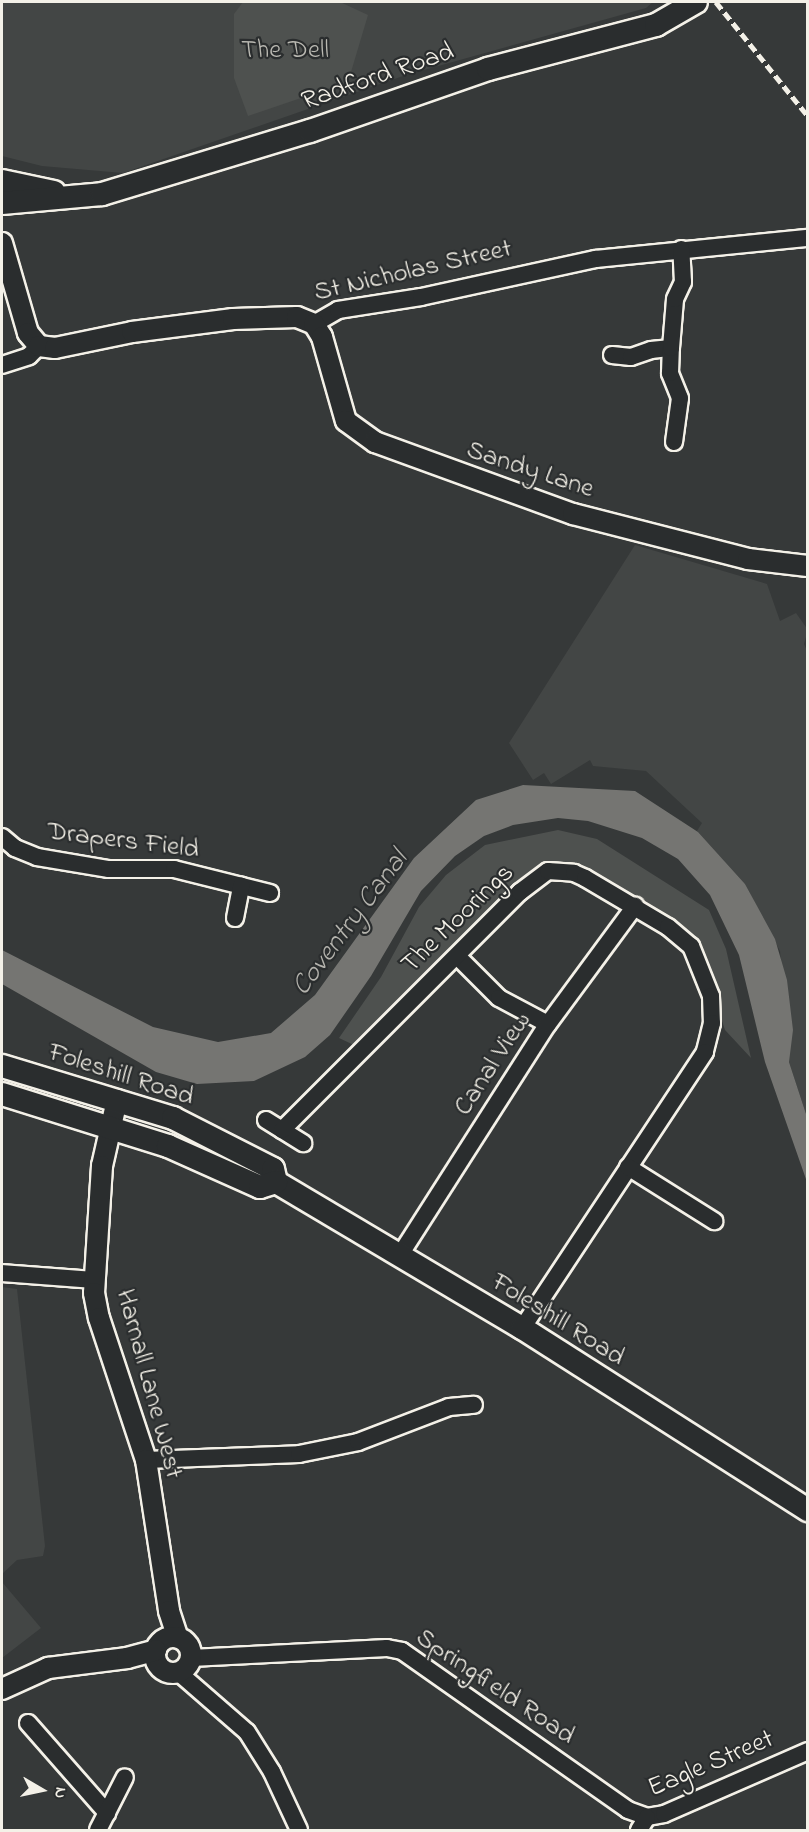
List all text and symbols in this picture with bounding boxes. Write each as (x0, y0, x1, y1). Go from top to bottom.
park label: The Dell (241, 35, 329, 67)
street label: Radford Road (298, 36, 458, 118)
street label: St Nicholas Street (311, 233, 515, 309)
street label: Sandy Lane (462, 434, 598, 506)
street label: Drapers Field (45, 816, 201, 866)
water label: Coventry Canal (286, 845, 416, 1003)
street label: The Moorings (395, 857, 521, 981)
street label: Canal View (447, 1006, 539, 1122)
street label: Foleshill Road (44, 1036, 198, 1114)
street label: Foleshill Road (485, 1266, 631, 1374)
street label: Harnall Lane West (108, 1286, 190, 1482)
street label: Springfield Road (409, 1622, 581, 1752)
street label: Eagle Street (643, 1723, 779, 1805)
north arrow (12, 1760, 72, 1820)
text: N (47, 1786, 72, 1800)

